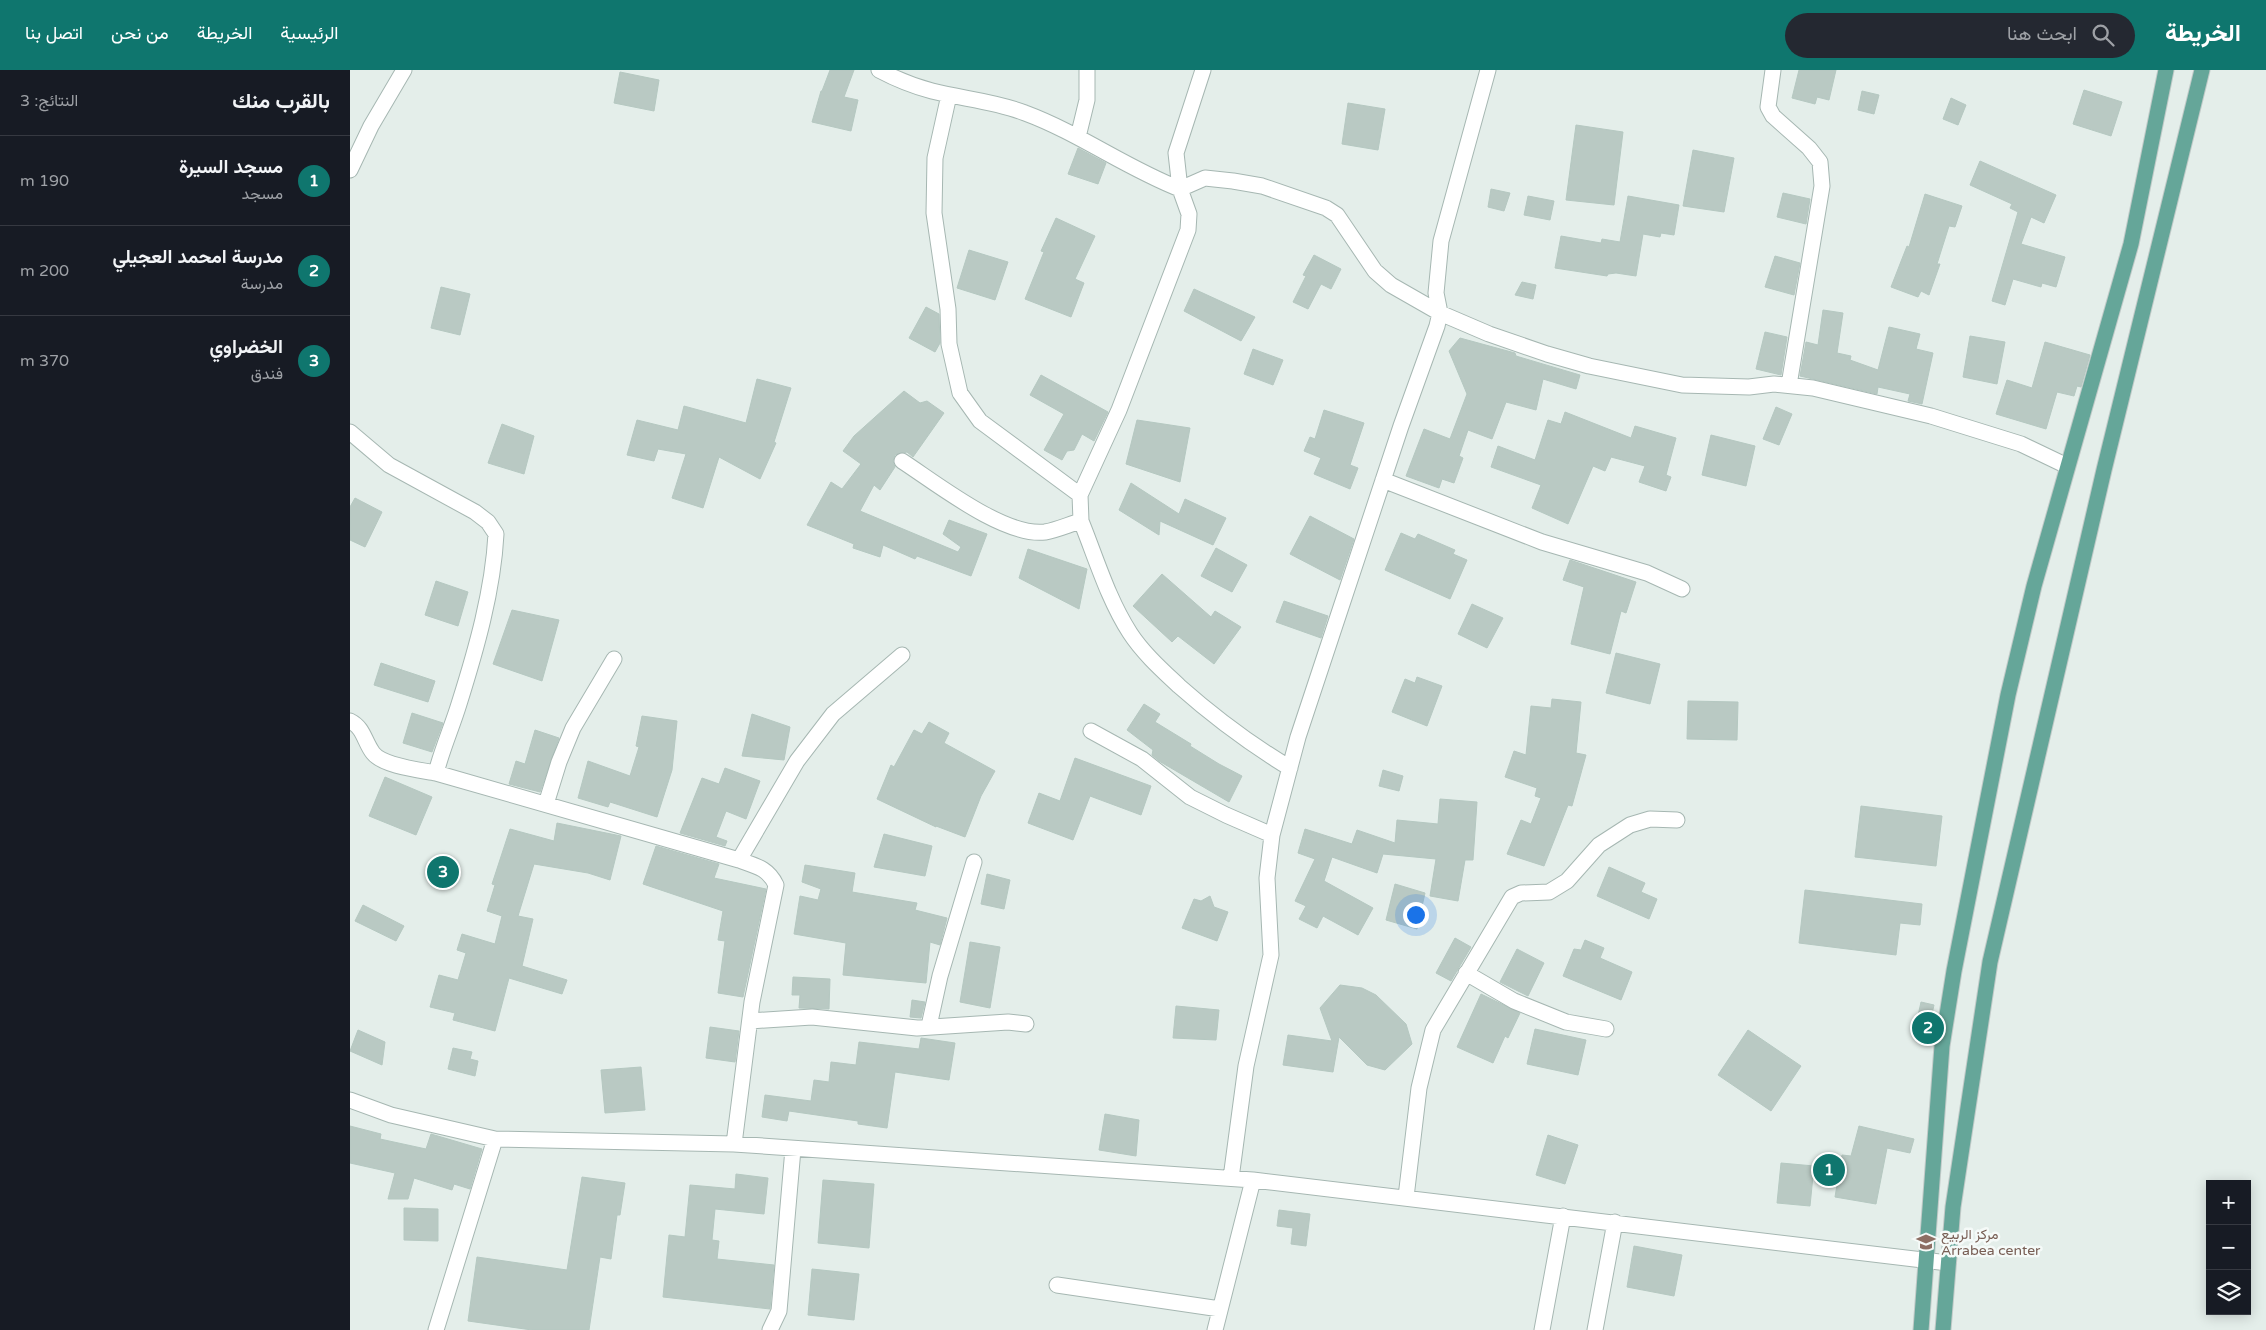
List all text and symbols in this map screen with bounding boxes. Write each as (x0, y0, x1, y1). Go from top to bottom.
search box (1785, 13, 2135, 58)
text: الخريطة (2165, 19, 2241, 48)
icon: search (2089, 21, 2117, 49)
text: اتصل بنا (25, 22, 83, 44)
text: من نحن (111, 22, 169, 44)
text: الخريطة (197, 22, 252, 44)
text: الرئيسية (280, 22, 339, 44)
text: ابحث هنا (2007, 23, 2077, 45)
text: بالقرب منك (232, 89, 330, 114)
text: النتائج: 3 (20, 91, 78, 111)
text: مسجد السيرة (179, 156, 283, 178)
text: 190 m (20, 171, 69, 191)
text: 1 (309, 171, 319, 191)
text: مسجد (242, 184, 283, 204)
text: مدرسة امحمد العجيلي (113, 246, 283, 268)
text: 200 m (20, 261, 69, 281)
text: 2 (309, 261, 319, 281)
text: مدرسة (241, 274, 283, 294)
text: الخضراوي (209, 336, 283, 358)
text: 370 m (20, 351, 69, 371)
text: 3 (309, 351, 319, 371)
text: فندق (251, 364, 283, 384)
pin: 3 (427, 853, 459, 891)
your location (1403, 902, 1429, 928)
pin: 2 (1912, 1009, 1944, 1047)
pin: 1 (1813, 1151, 1845, 1189)
map controls (2206, 1180, 2251, 1315)
button: + (2206, 1180, 2251, 1225)
button: − (2206, 1225, 2251, 1270)
place label: مركز الربيع Arrabea center (1941, 1226, 2041, 1259)
school or university icon: مركز الربيع Arrabea center (1915, 1231, 1937, 1253)
button: layers (2206, 1270, 2251, 1315)

